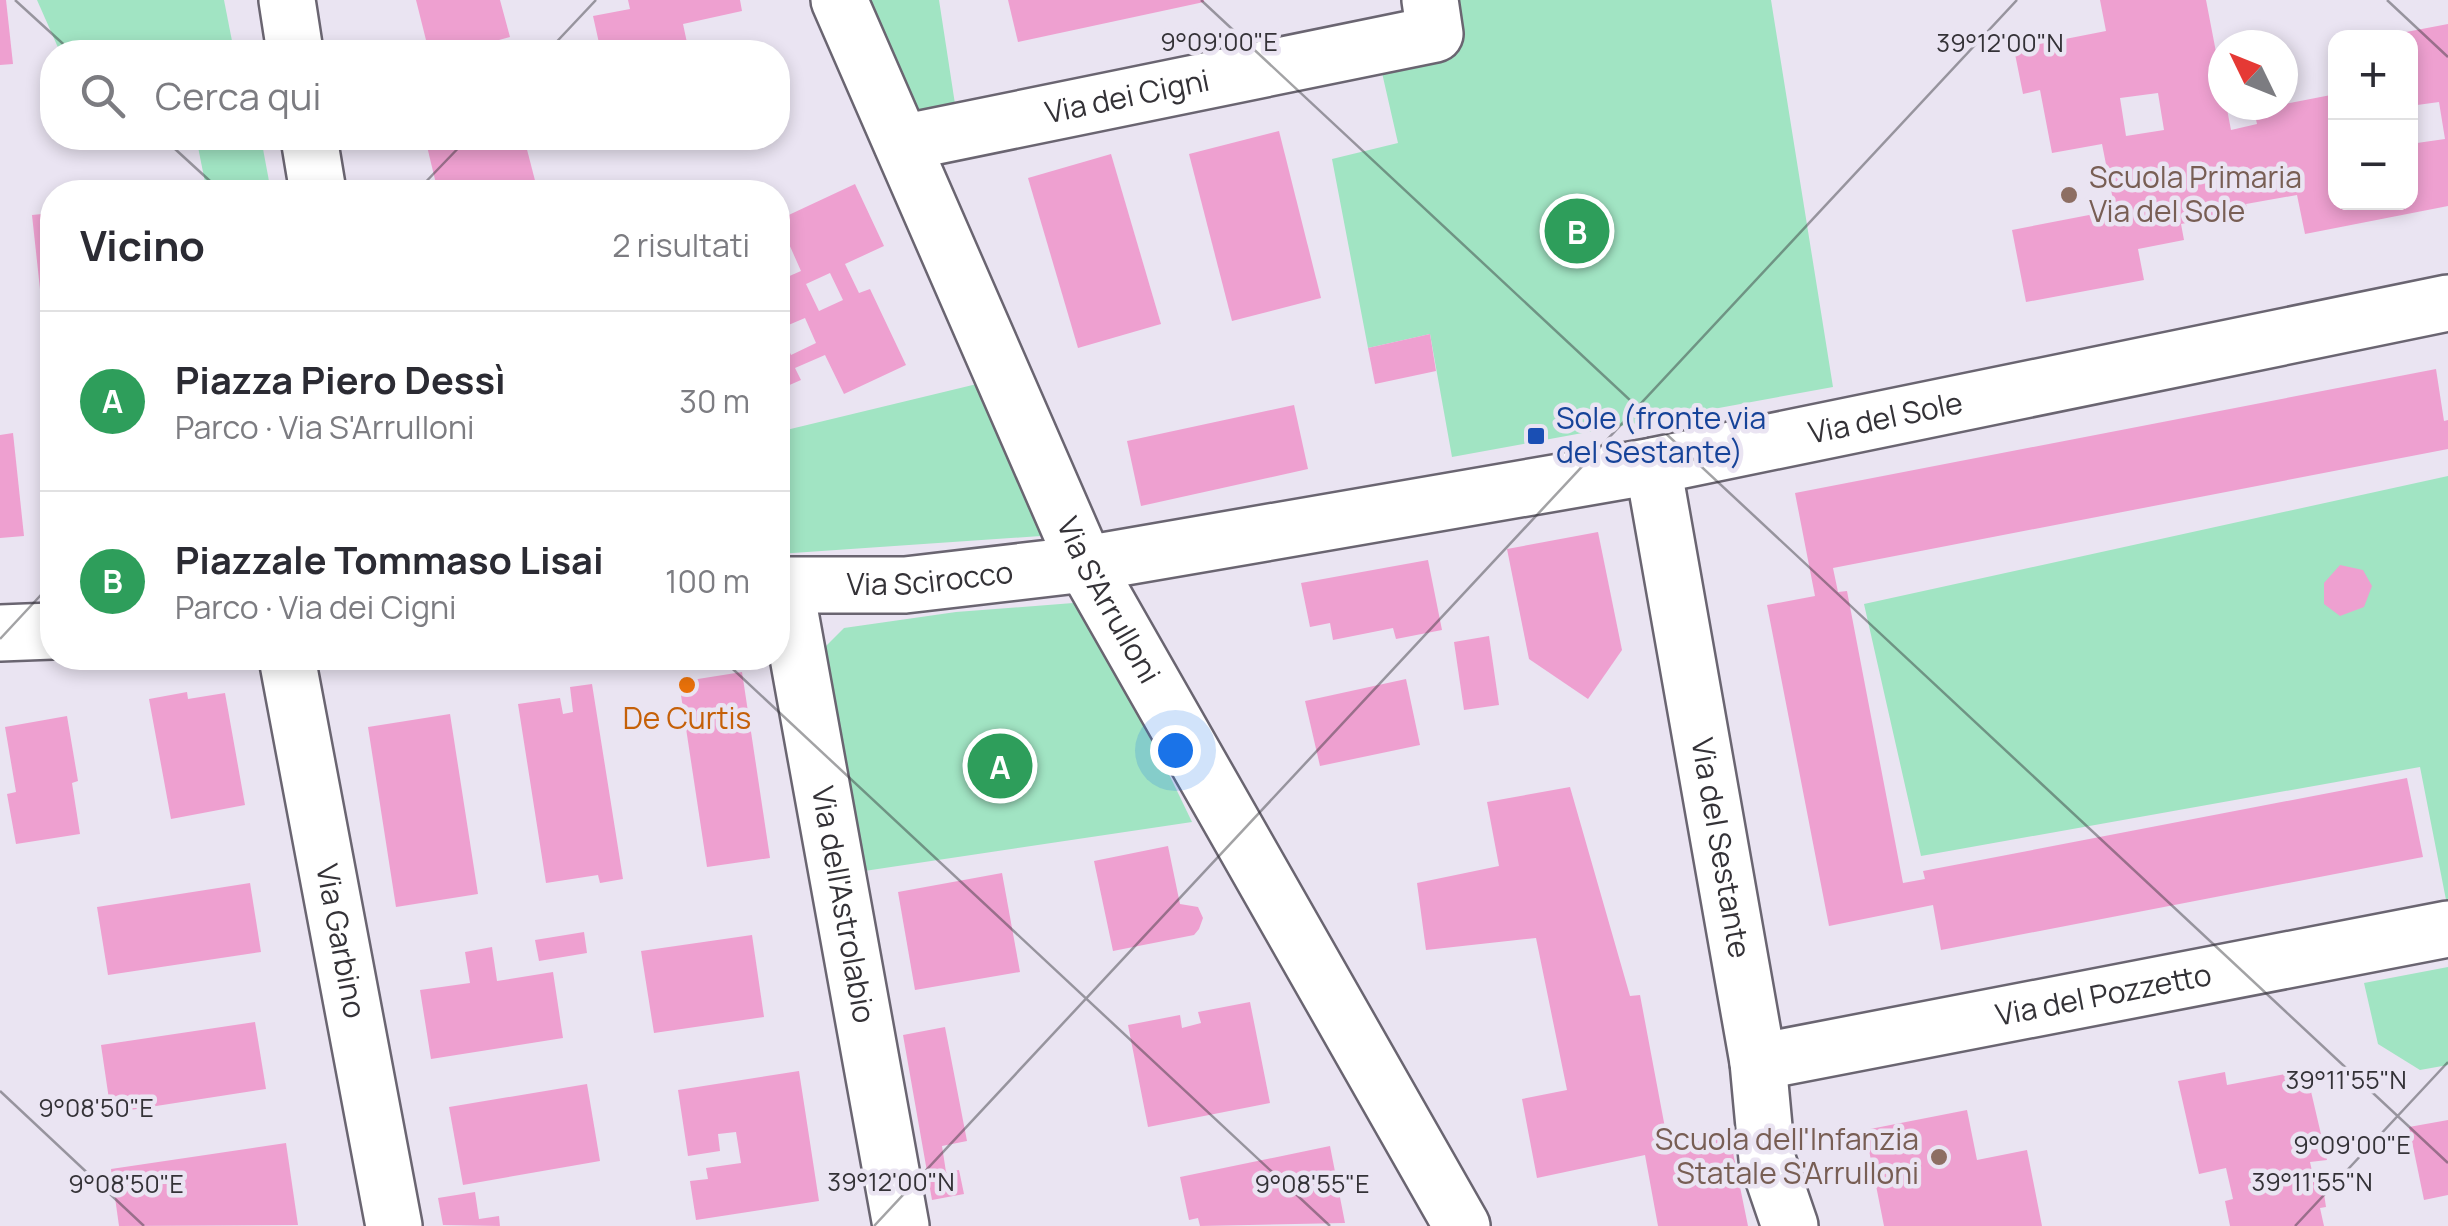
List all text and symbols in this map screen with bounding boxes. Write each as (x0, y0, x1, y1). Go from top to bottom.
text: 9°09'00"E (1160, 24, 1278, 59)
text: 39°12'00"N (1936, 25, 2064, 60)
north arrow (2208, 30, 2298, 120)
map controls (2328, 30, 2418, 210)
button: + (2328, 30, 2418, 120)
search box (40, 40, 790, 150)
street label: Via dei Cigni (1041, 59, 1213, 132)
icon: search (75, 68, 130, 123)
text: Cerca qui (155, 69, 321, 121)
button: − (2328, 120, 2418, 210)
place label: Scuola Primaria Via del Sole (2089, 156, 2302, 231)
marker: Scuola Primaria Via del Sole (2058, 184, 2080, 206)
pin: B (1544, 194, 1610, 268)
text: Vicino (80, 216, 205, 274)
text: 2 risultati (612, 223, 750, 267)
text: Piazza Piero Dessì (175, 353, 506, 405)
text: A (102, 379, 123, 423)
text: 30 m (679, 379, 750, 423)
street label: Via del Sole (1805, 381, 1966, 453)
place label: Sole (fronte via del Sestante) (1556, 397, 1766, 472)
text: Parco · Via S'Arrulloni (175, 405, 475, 449)
marker: Sole (fronte via del Sestante) (1525, 425, 1547, 447)
street label: Via S'Arrulloni (1048, 510, 1171, 690)
text: Piazzale Tommaso Lisai (175, 533, 604, 585)
street label: Via Scirocco (846, 551, 1015, 604)
text: B (102, 559, 123, 603)
text: 100 m (665, 559, 750, 603)
text: Parco · Via dei Cigni (175, 585, 456, 629)
marker: De Curtis (676, 674, 698, 696)
place label: De Curtis (623, 697, 751, 738)
your location (1150, 725, 1201, 776)
pin: A (968, 728, 1032, 804)
street label: Via del Sestante (1682, 735, 1761, 961)
street label: Via dell'Astrolabio (803, 783, 886, 1026)
street label: Via Garbino (307, 860, 376, 1021)
street label: Via del Pozzetto (1992, 953, 2215, 1035)
text: 39°11'55"N (2285, 1062, 2407, 1097)
text: 9°08'50"E (38, 1090, 154, 1125)
place label: Scuola dell'Infanzia Statale S'Arrulloni (1655, 1118, 1919, 1193)
text: 9°09'00"E (2293, 1127, 2411, 1162)
marker: Scuola dell'Infanzia Statale S'Arrulloni (1928, 1146, 1950, 1168)
text: 39°12'00"N (827, 1164, 955, 1199)
text: 39°11'55"N (2251, 1164, 2373, 1199)
text: 9°08'50"E (68, 1166, 184, 1201)
text: 9°08'55"E (1255, 1166, 1369, 1201)

